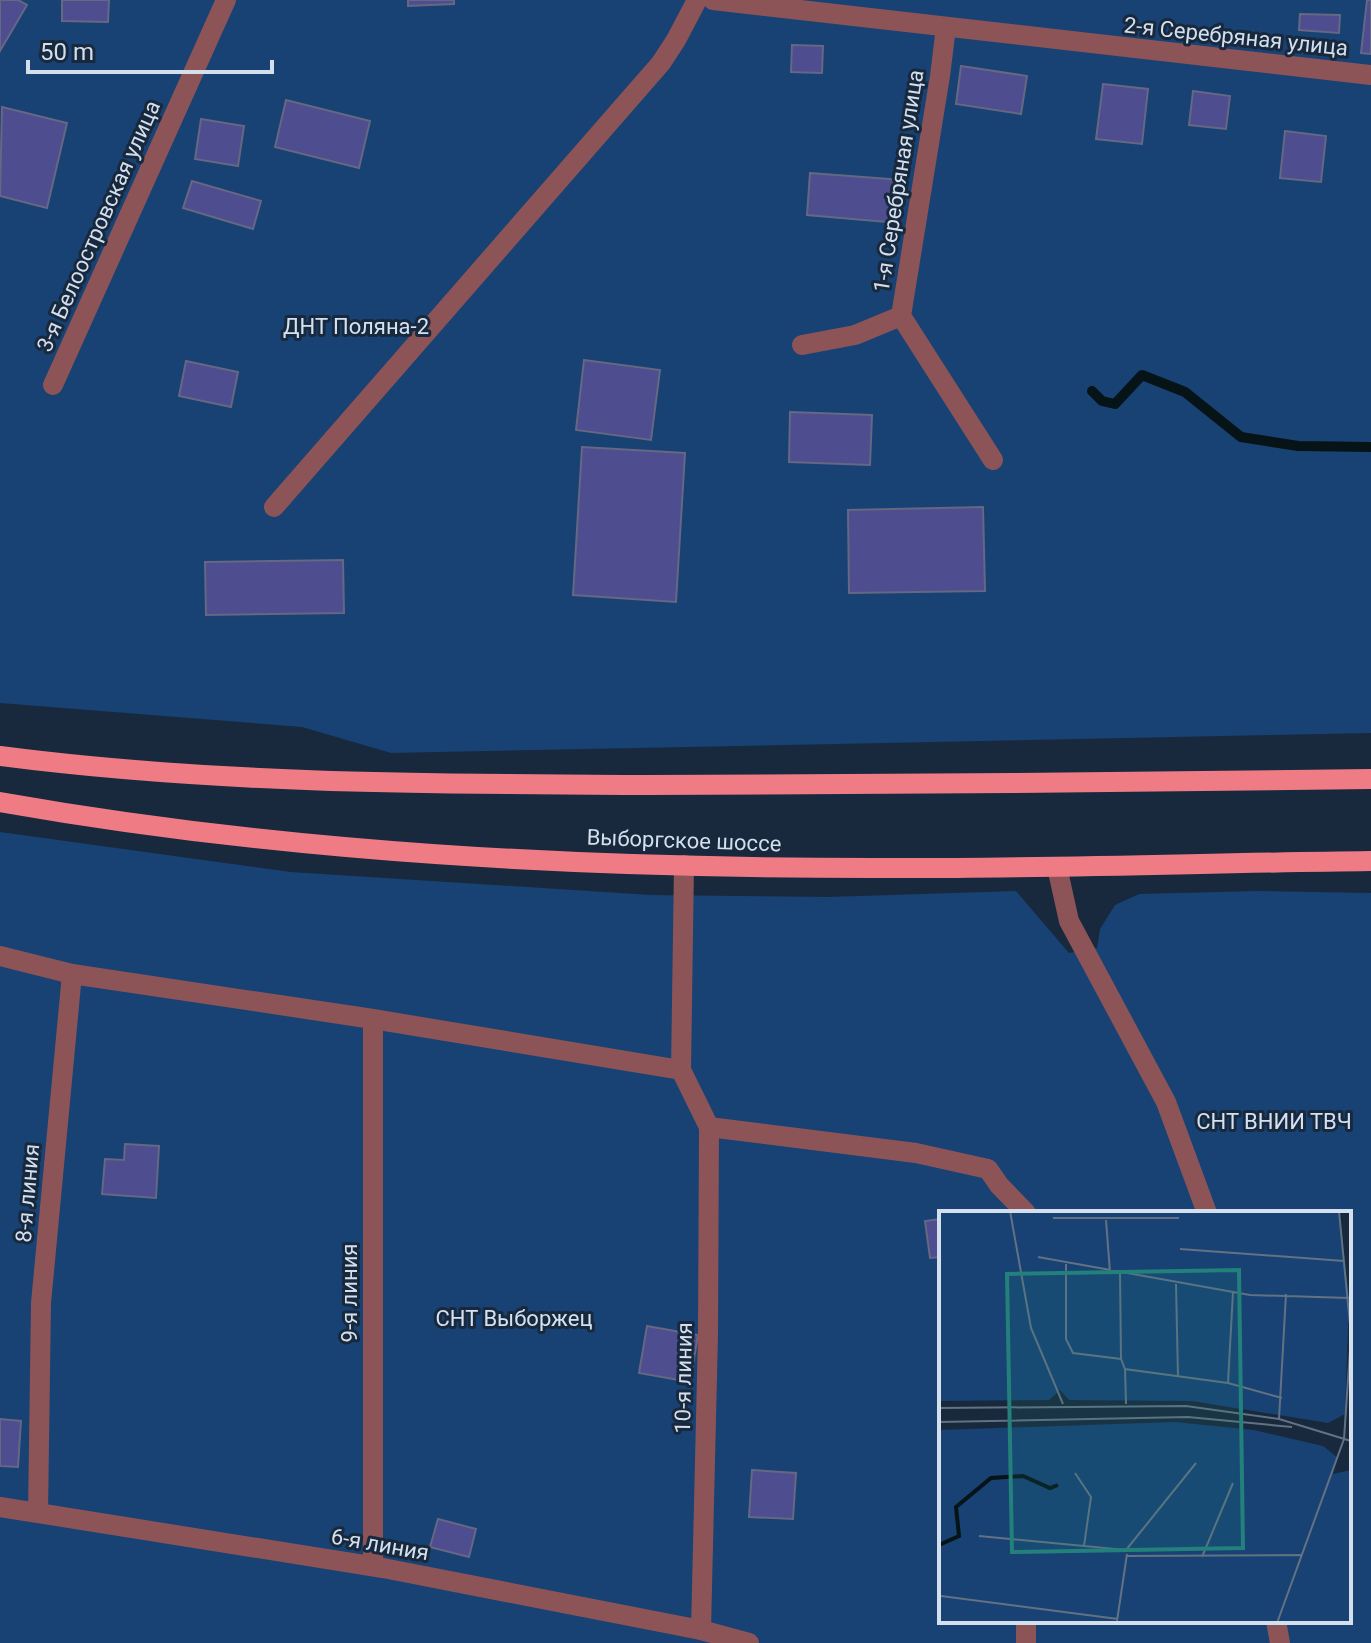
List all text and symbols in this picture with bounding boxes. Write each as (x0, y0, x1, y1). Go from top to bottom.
street label: 2-я Серебряная улица (1123, 12, 1349, 61)
scale bar (28, 24, 272, 74)
text: 50 m (40, 38, 94, 66)
street label: 1-я Серебряная улица (869, 68, 928, 294)
street label: 3-я Белоостровская улица (32, 97, 165, 356)
park label: ДНТ Поляна-2 (283, 314, 429, 339)
street label: Выборгское шоссе (586, 825, 782, 856)
park label: СНТ ВНИИ ТВЧ (1196, 1109, 1352, 1134)
street label: 8-я линия (11, 1143, 44, 1243)
inset map (939, 1211, 1351, 1623)
street label: 9-я линия (337, 1244, 362, 1342)
park label: СНТ Выборжец (436, 1306, 592, 1331)
street label: 10-я линия (670, 1322, 697, 1434)
street label: 6-я линия (329, 1524, 431, 1565)

